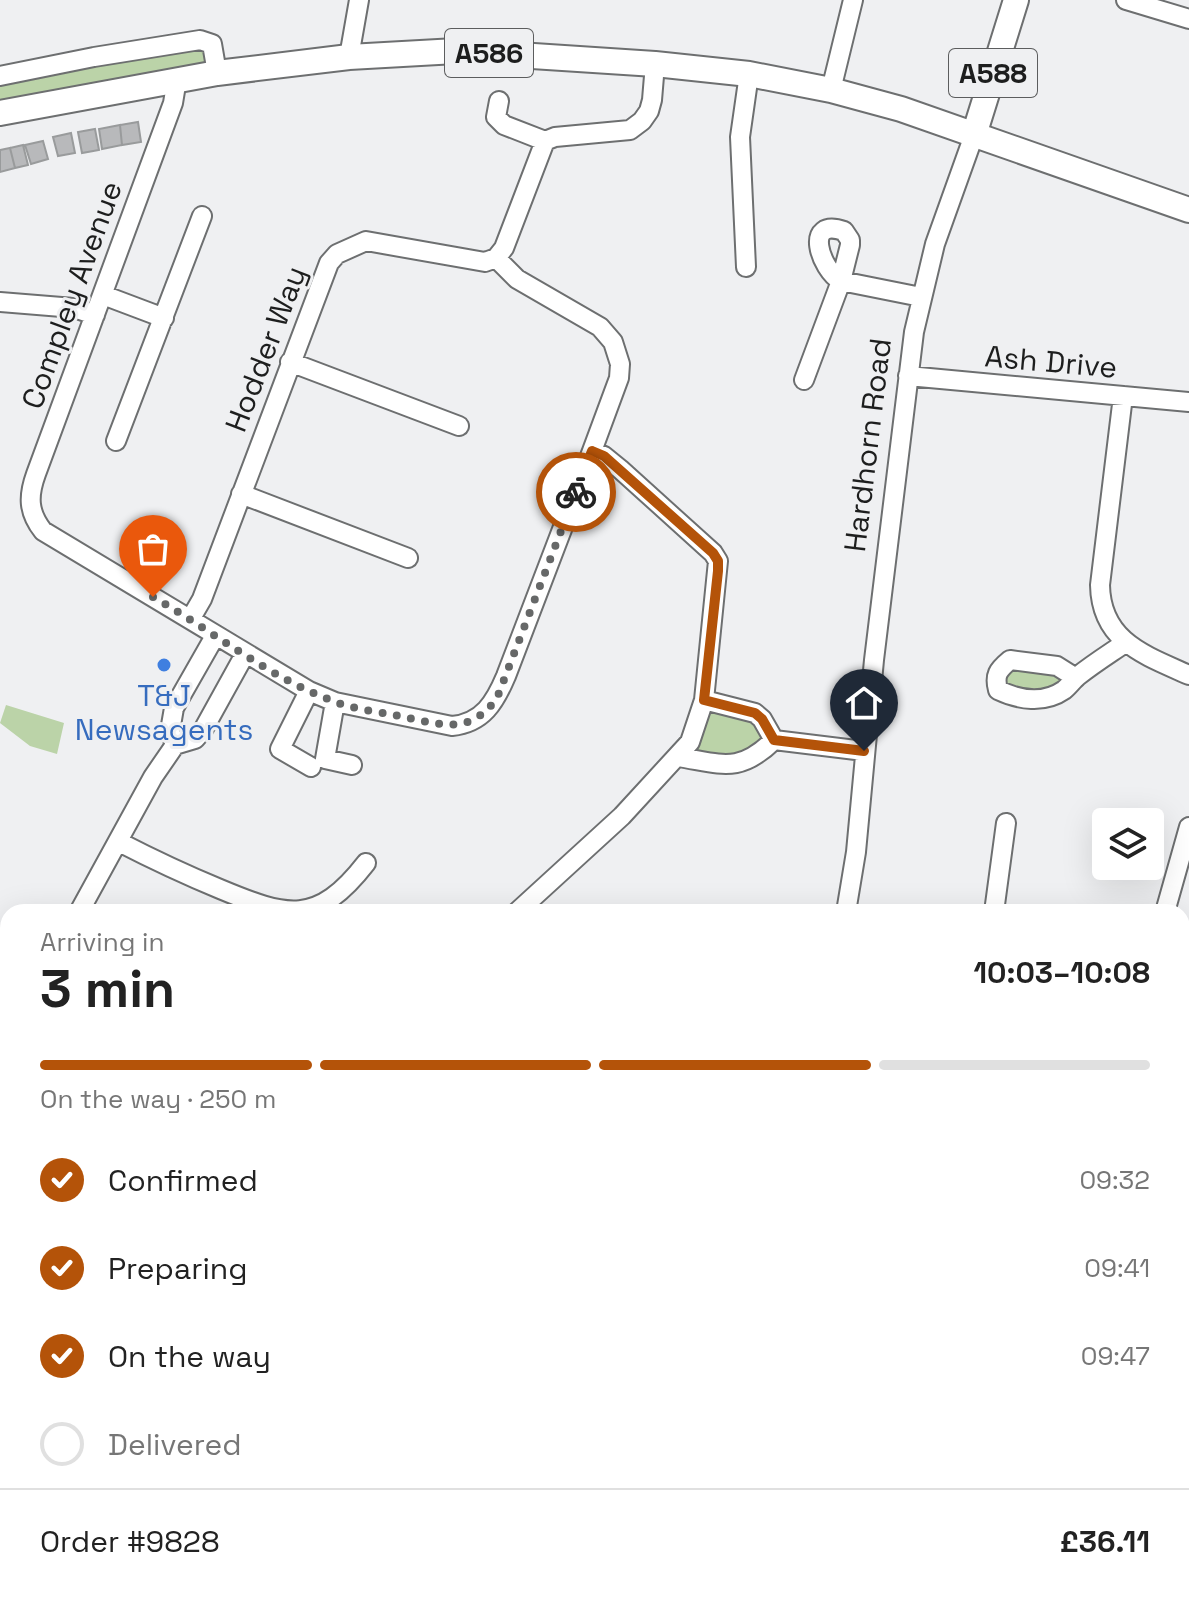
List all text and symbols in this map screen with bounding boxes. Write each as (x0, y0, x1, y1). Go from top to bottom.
road number: A586 (445, 29, 533, 77)
road number: A588 (949, 49, 1037, 97)
street label: Compley Avenue (12, 176, 131, 414)
street label: Hodder Way (216, 260, 315, 437)
street label: Hardhorn Road (835, 336, 900, 554)
street label: Ash Drive (983, 336, 1119, 387)
courier (536, 452, 616, 532)
icon: bike (554, 470, 598, 514)
pin (119, 515, 187, 597)
icon: bag (131, 527, 175, 571)
marker: T&J Newsagents (155, 656, 173, 674)
pin (830, 669, 898, 751)
place label: T&J Newsagents (75, 676, 253, 749)
icon: home (842, 681, 886, 725)
map controls (1092, 808, 1164, 880)
button: layers (1092, 808, 1164, 880)
text: Arriving in (40, 925, 164, 959)
text: 10:03–10:08 (973, 953, 1150, 992)
text: 3 min (40, 956, 175, 1022)
text: On the way · 250 m (40, 1082, 276, 1116)
icon: check (40, 1158, 84, 1202)
text: Confirmed (108, 1161, 258, 1200)
text: 09:32 (1079, 1163, 1150, 1197)
icon: check (40, 1246, 84, 1290)
text: Preparing (108, 1249, 247, 1288)
text: 09:41 (1084, 1251, 1150, 1285)
icon: check (40, 1334, 84, 1378)
text: On the way (108, 1337, 271, 1376)
text: 09:47 (1081, 1339, 1150, 1373)
text: Delivered (108, 1425, 242, 1464)
text: Order #9828 (40, 1522, 220, 1561)
text: £36.11 (1060, 1522, 1150, 1561)

